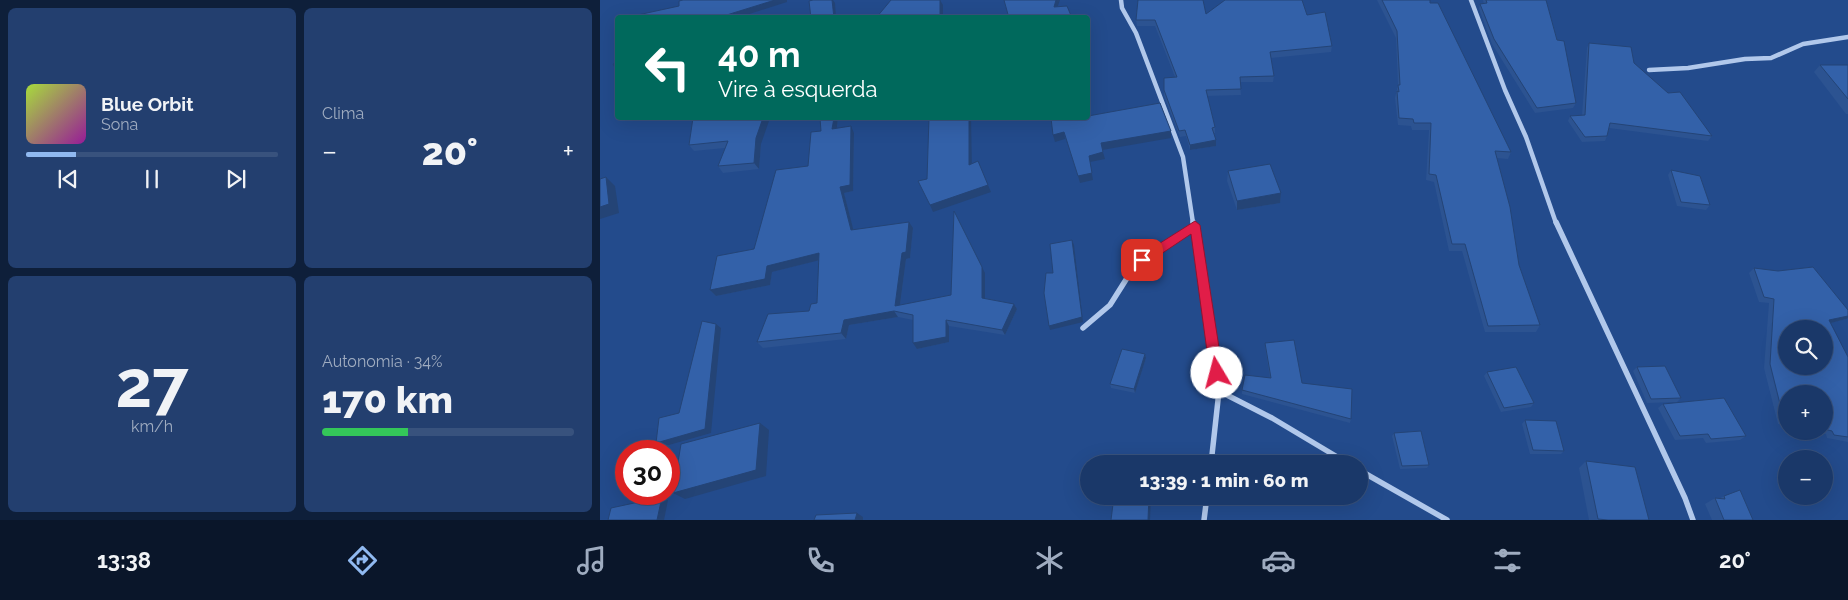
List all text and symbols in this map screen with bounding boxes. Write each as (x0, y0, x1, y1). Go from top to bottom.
text: 40 m (718, 34, 800, 75)
icon: left (635, 35, 700, 100)
text: Vire à esquerda (718, 76, 877, 102)
text: Blue Orbit (101, 93, 193, 115)
text: Clima (322, 104, 364, 123)
text: Sona (101, 115, 138, 134)
text: 20° (422, 129, 478, 174)
text: − (322, 135, 337, 168)
text: + (562, 135, 574, 168)
icon: previous (54, 165, 82, 193)
icon: pause (138, 165, 166, 193)
icon: next (222, 165, 250, 193)
pin (1121, 239, 1163, 281)
icon: arrive (1128, 246, 1156, 274)
map controls (1778, 320, 1833, 505)
button: search (1778, 320, 1833, 375)
text: 27 (115, 346, 189, 422)
position arrow (1190, 346, 1242, 398)
text: Autonomia · 34% (322, 352, 443, 371)
text: 170 km (322, 377, 453, 422)
button: + (1778, 385, 1833, 440)
text: km/h (131, 417, 173, 436)
speed limit sign: 30 (615, 440, 680, 505)
button: − (1778, 450, 1833, 505)
text: 13:39 · 1 min · 60 m (1140, 469, 1308, 491)
icon: directions (345, 543, 380, 578)
icon: music (574, 543, 609, 578)
icon: phone (803, 543, 838, 578)
icon: climate (1032, 543, 1067, 578)
icon: car (1261, 543, 1296, 578)
icon: filters (1490, 543, 1525, 578)
text: 13:38 (97, 547, 151, 573)
text: 20° (1719, 547, 1751, 573)

